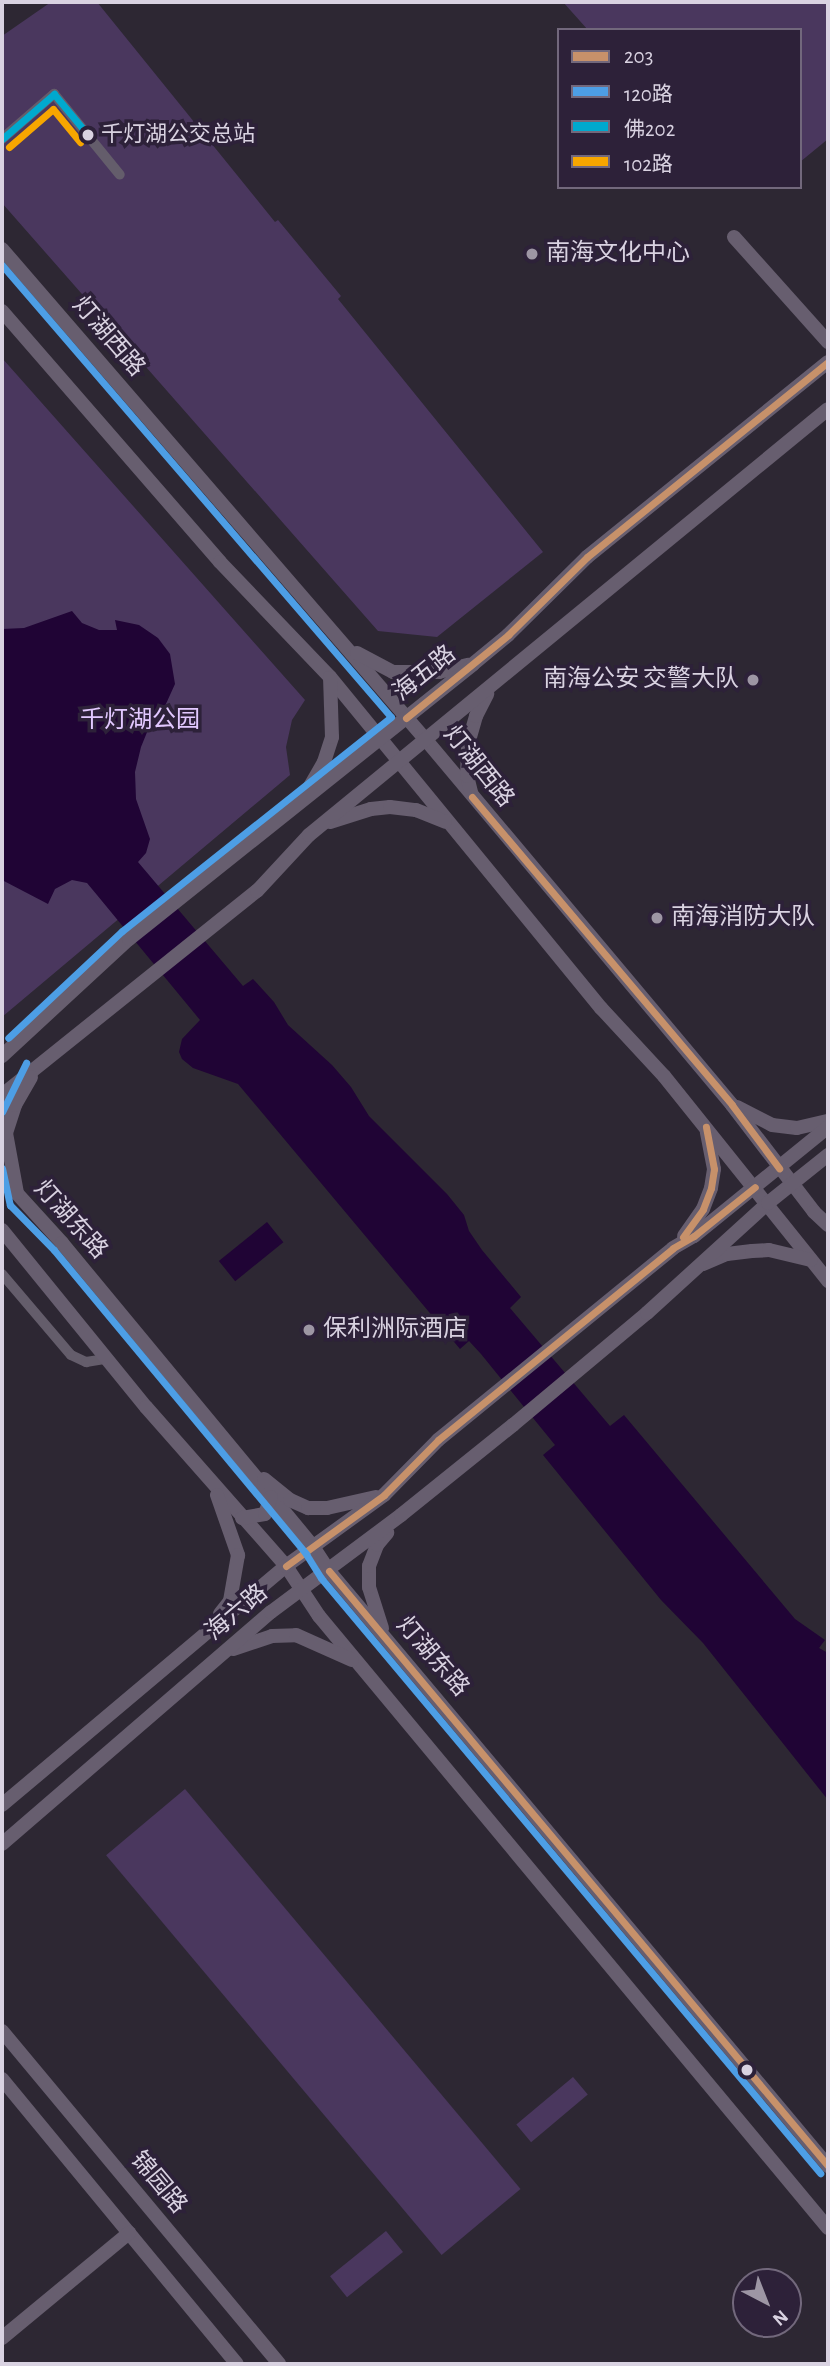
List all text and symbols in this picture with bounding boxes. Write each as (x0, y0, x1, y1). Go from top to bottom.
legend (557, 28, 802, 189)
text: 203 (624, 46, 653, 67)
text: 120路 (624, 84, 673, 105)
text: 佛202 (624, 119, 675, 140)
place label: 千灯湖公交总站 (101, 122, 255, 148)
marker: 千灯湖公交总站 (81, 128, 95, 142)
text: 102路 (624, 154, 673, 175)
place label: 南海文化中心 (546, 240, 690, 268)
marker: 南海文化中心 (524, 246, 540, 262)
street label: 灯湖西路 (66, 291, 150, 383)
street label: 海五路 (388, 640, 462, 708)
place label: 南海公安 交警大队 (543, 666, 739, 694)
marker: 南海公安 交警大队 (745, 672, 761, 688)
park label: 千灯湖公园 (80, 707, 200, 735)
street label: 灯湖西路 (437, 721, 519, 813)
place label: 南海消防大队 (671, 904, 815, 932)
marker: 南海消防大队 (649, 910, 665, 926)
street label: 灯湖东路 (27, 1175, 113, 1265)
place label: 保利洲际酒店 (323, 1316, 467, 1344)
marker: 保利洲际酒店 (301, 1322, 317, 1338)
street label: 海六路 (200, 1579, 274, 1647)
street label: 灯湖东路 (390, 1611, 474, 1703)
unlabelled marker (740, 2063, 754, 2077)
street label: 锦园路 (124, 2146, 192, 2220)
north arrow (732, 2268, 802, 2338)
text: N (769, 2306, 791, 2329)

